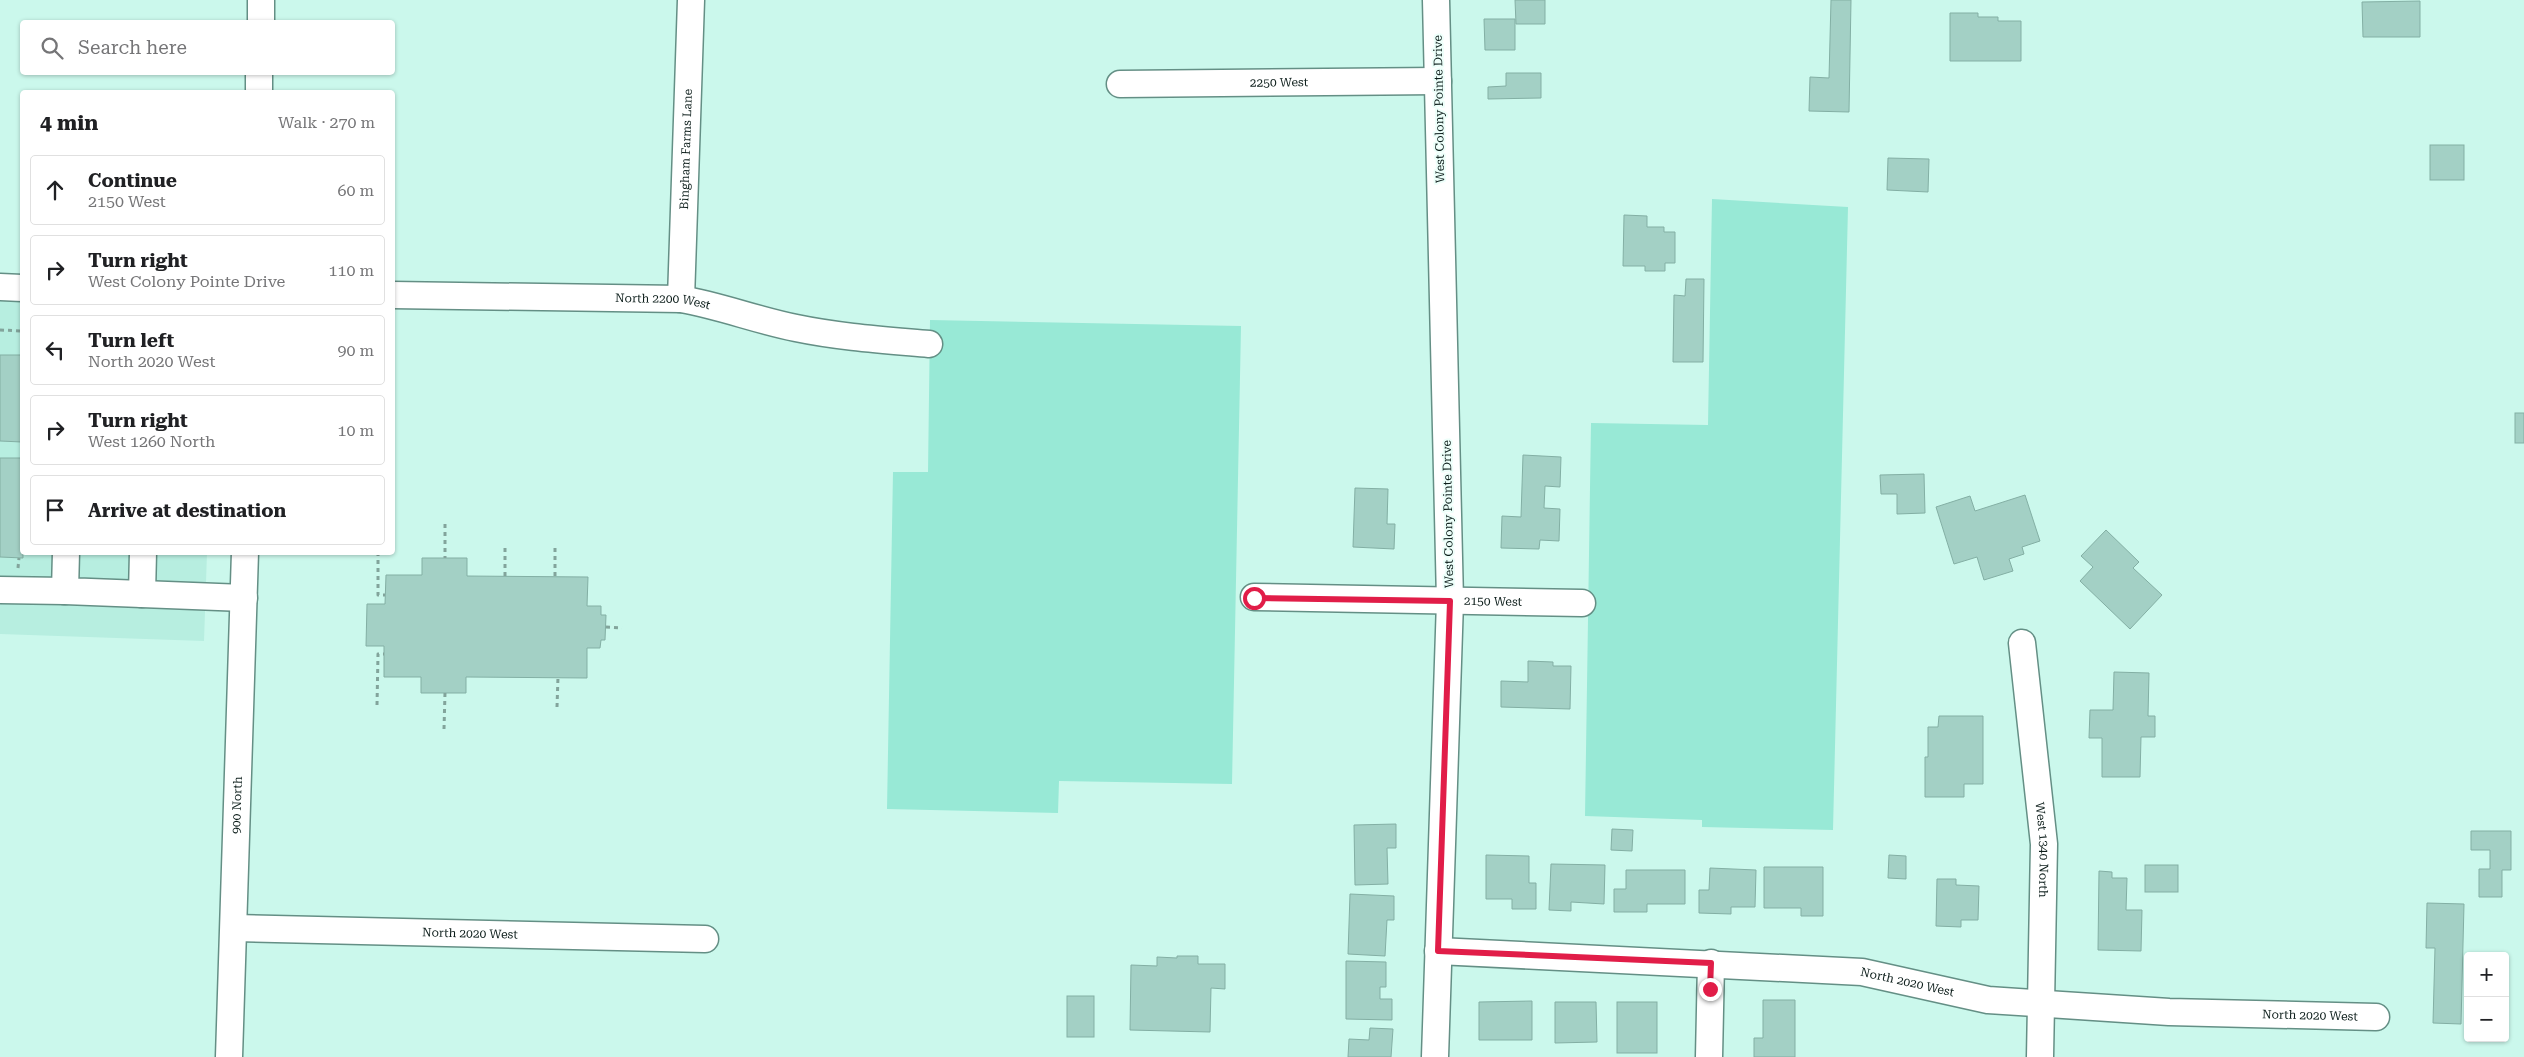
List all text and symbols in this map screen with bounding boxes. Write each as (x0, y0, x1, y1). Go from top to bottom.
search box (20, 20, 395, 75)
icon: search (38, 34, 66, 62)
street label: West Colony Pointe Drive (1431, 34, 1447, 183)
text: Search here (78, 36, 187, 59)
street label: 2250 West (1250, 75, 1309, 90)
street label: Bingham Farms Lane (677, 88, 695, 210)
text: 4 min (40, 111, 98, 135)
text: Walk · 270 m (278, 113, 375, 132)
text: Continue (88, 169, 177, 192)
icon: ahead (41, 176, 69, 204)
text: 60 m (337, 181, 374, 200)
text: 2150 West (88, 192, 166, 211)
text: Turn right (88, 249, 188, 272)
icon: right (41, 256, 69, 284)
text: 110 m (328, 261, 374, 280)
text: West Colony Pointe Drive (88, 272, 285, 291)
street label: North 2200 West (615, 291, 712, 312)
text: Turn left (88, 329, 174, 352)
icon: left (41, 336, 69, 364)
text: 90 m (337, 341, 374, 360)
text: North 2020 West (88, 352, 215, 371)
text: Turn right (88, 409, 188, 432)
icon: right (41, 416, 69, 444)
text: 10 m (337, 421, 374, 440)
text: West 1260 North (88, 432, 215, 451)
street label: West Colony Pointe Drive (1440, 439, 1456, 588)
icon: arrive (41, 496, 69, 524)
text: Arrive at destination (88, 499, 286, 522)
route start (1243, 587, 1266, 610)
street label: 2150 West (1464, 594, 1523, 609)
street label: 900 North (229, 776, 245, 834)
street label: West 1340 North (2032, 801, 2051, 898)
street label: North 2020 West (422, 925, 518, 942)
map controls (2464, 952, 2509, 1042)
button: + (2464, 952, 2509, 997)
street label: North 2020 West (1859, 965, 1956, 999)
route end (1699, 978, 1722, 1001)
button: − (2464, 997, 2509, 1042)
street label: North 2020 West (2262, 1007, 2359, 1024)

